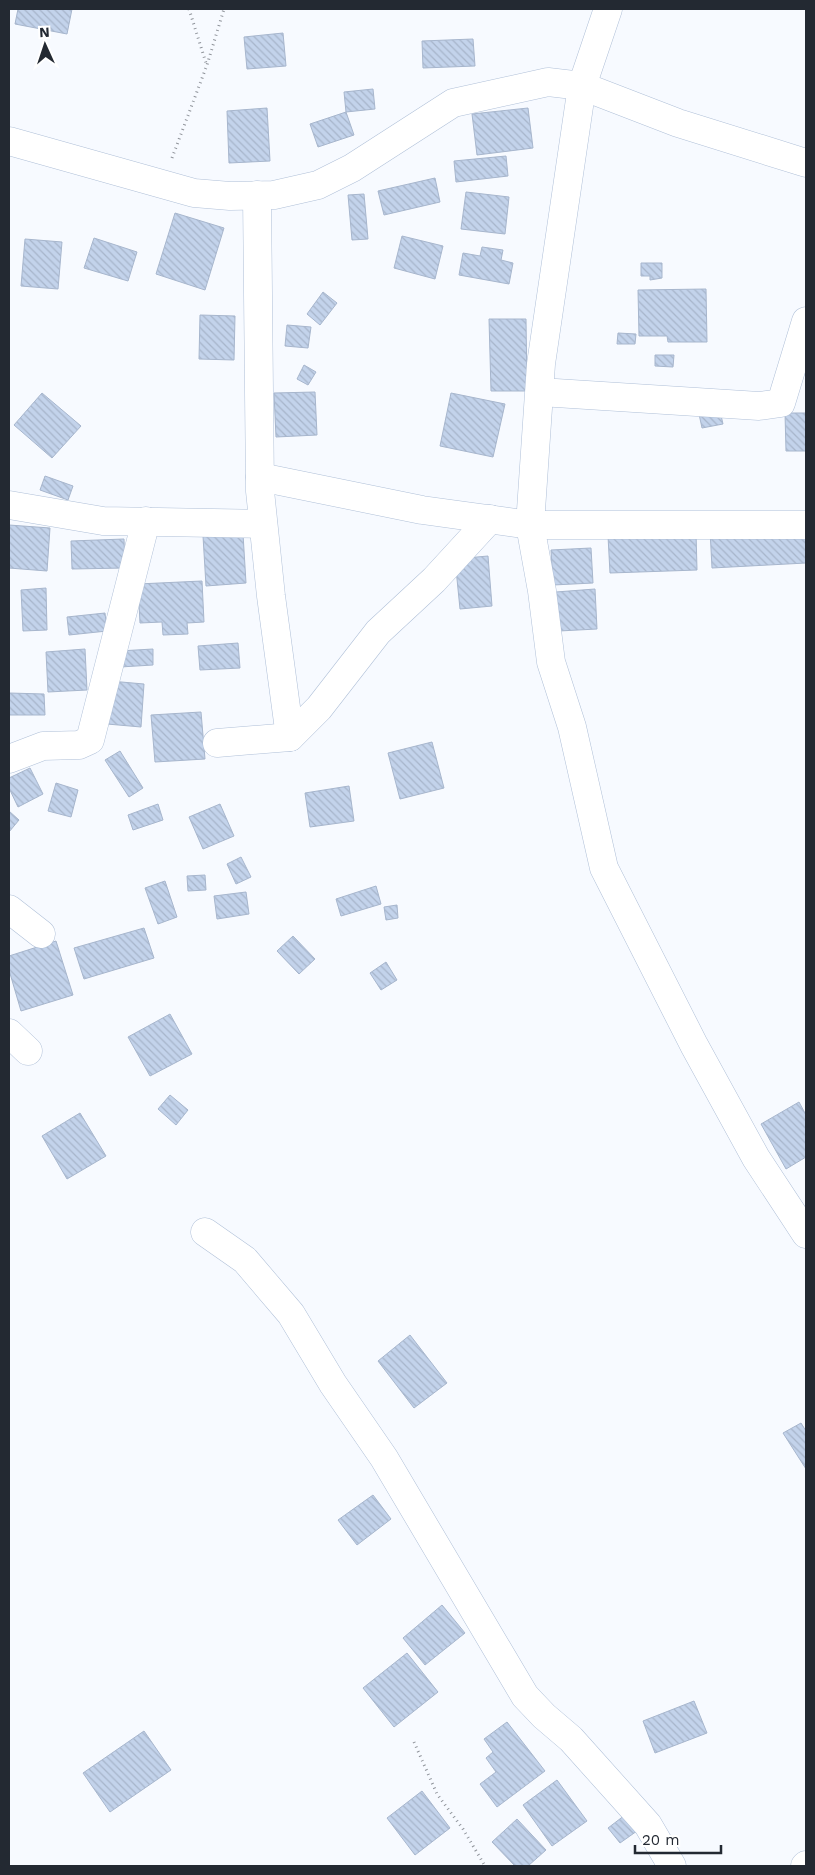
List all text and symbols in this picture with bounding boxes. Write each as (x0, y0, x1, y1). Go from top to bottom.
north arrow (20, 20, 70, 70)
text: N (39, 24, 50, 40)
scale bar (635, 1822, 721, 1854)
text: 20 m (642, 1831, 680, 1849)

